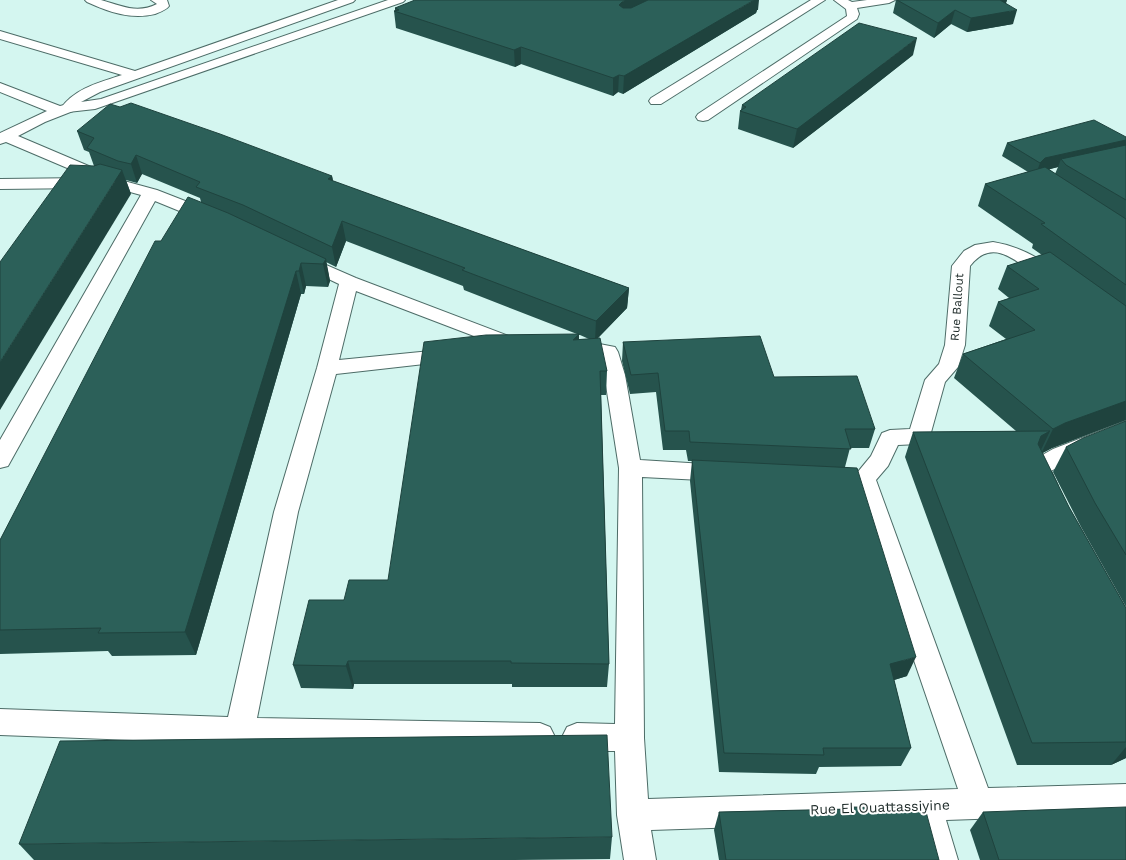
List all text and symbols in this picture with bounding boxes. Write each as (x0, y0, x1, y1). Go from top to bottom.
street label: Rue Ballout (948, 273, 966, 341)
street label: Rue El Ouattassiyine (810, 797, 950, 817)

